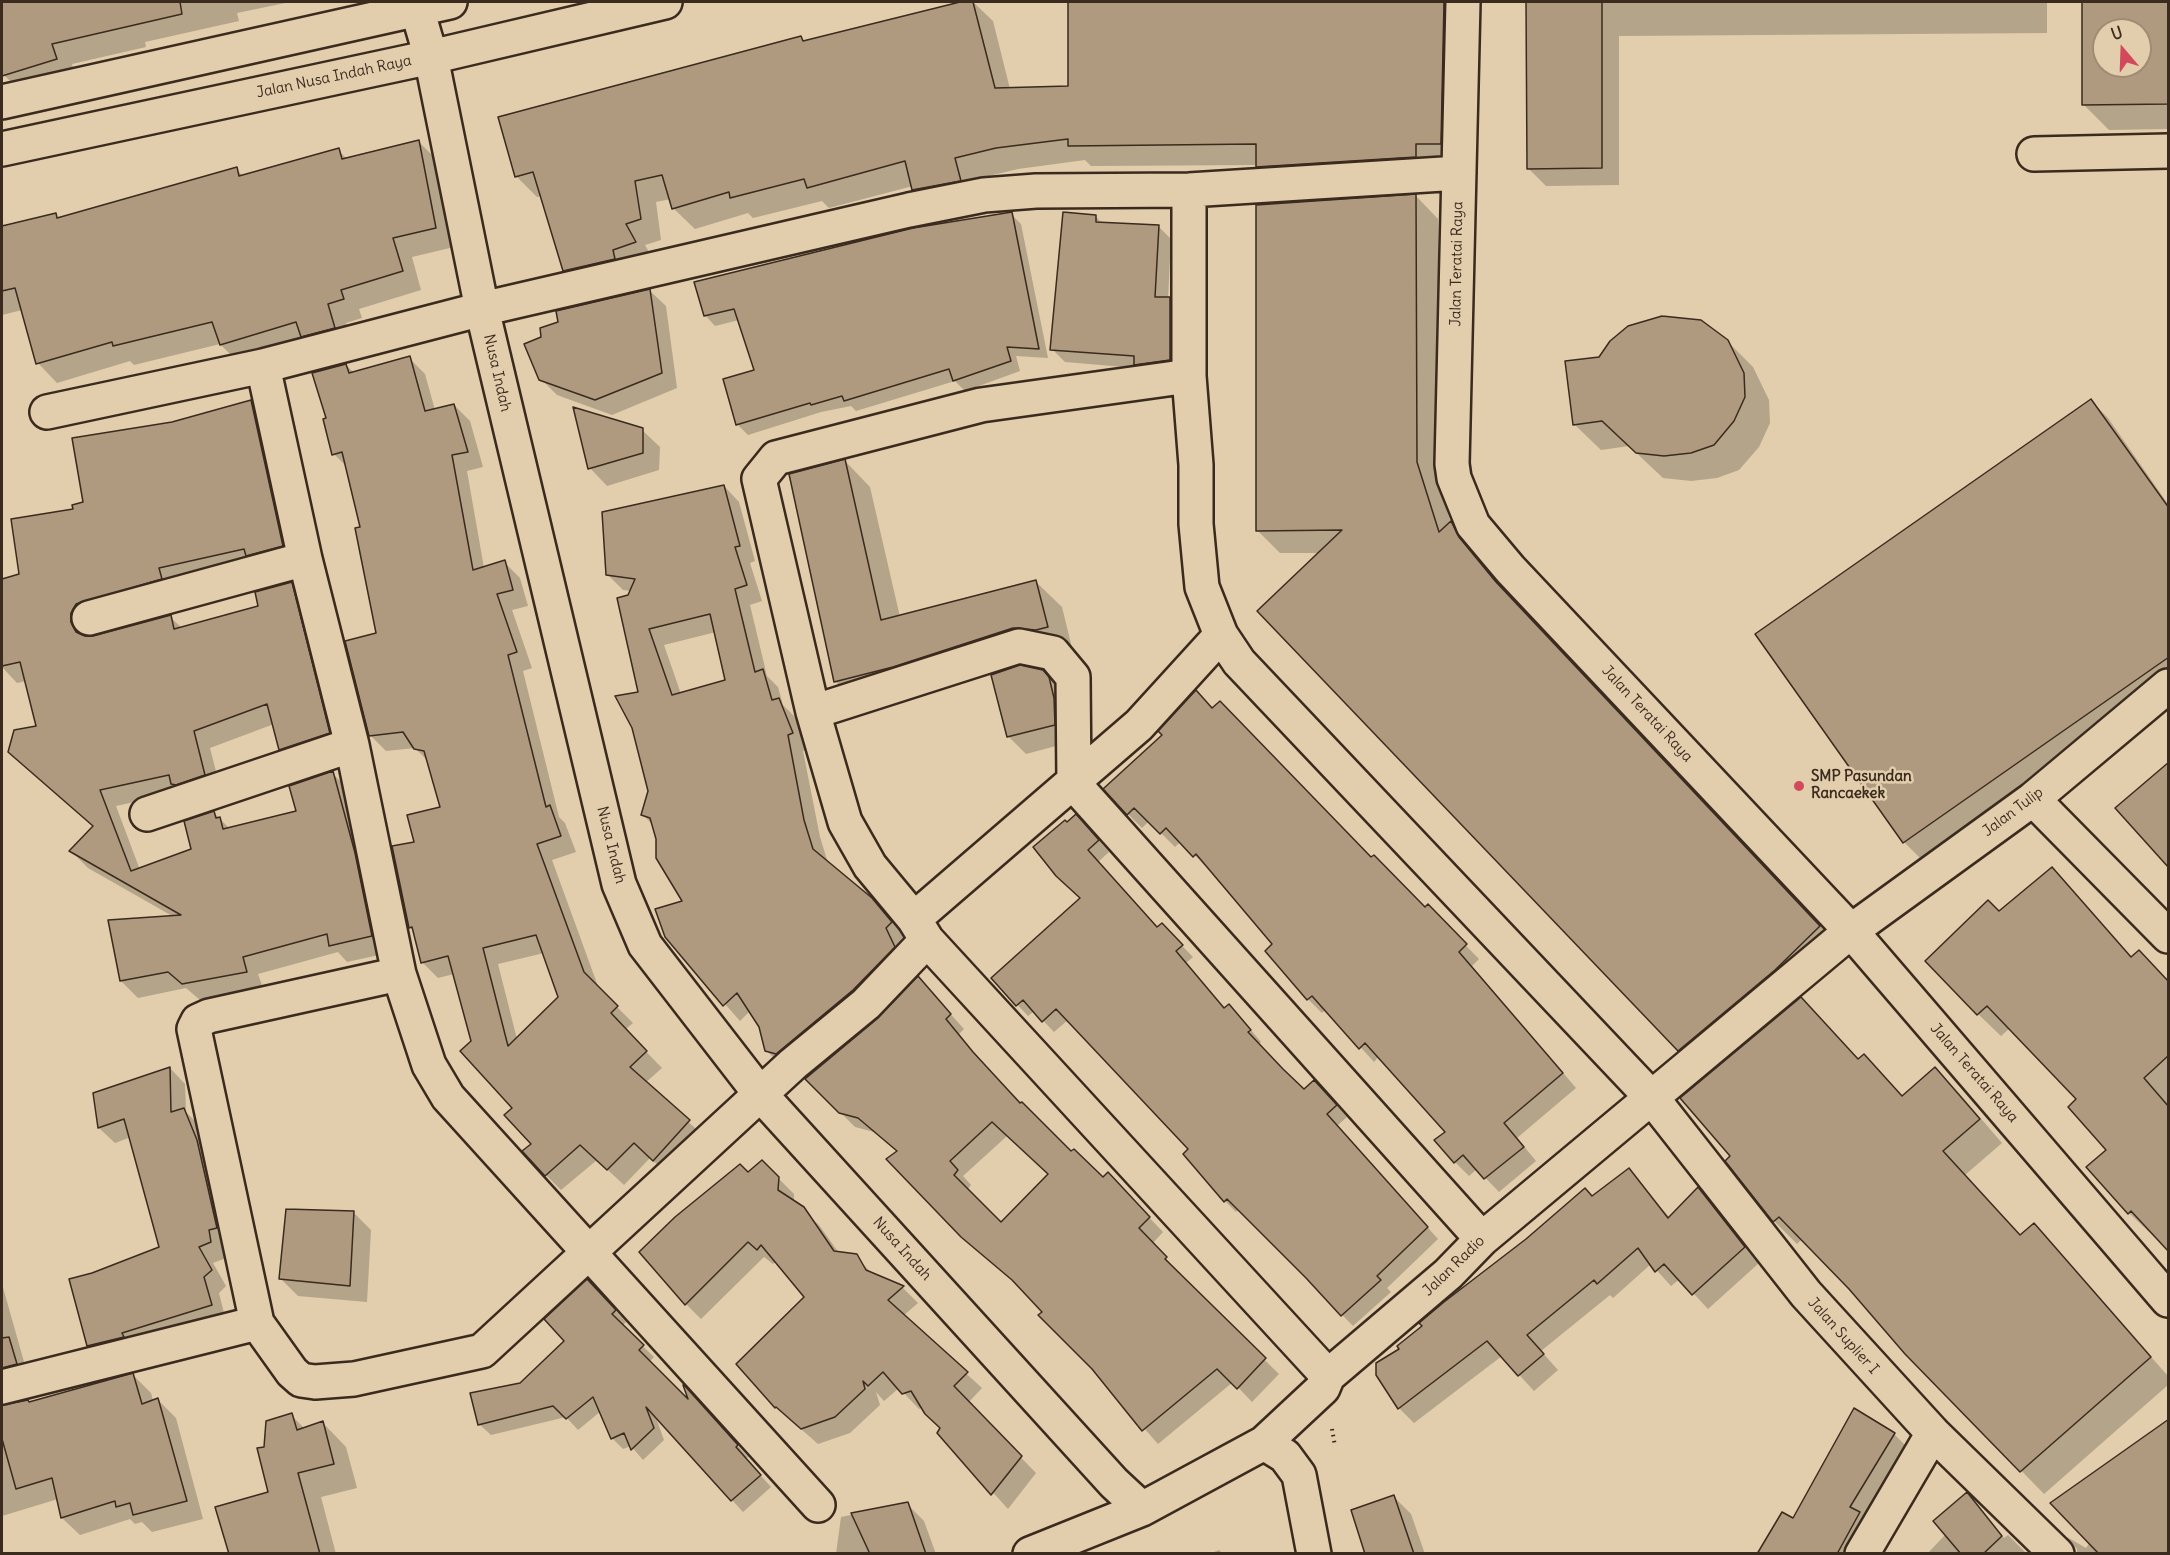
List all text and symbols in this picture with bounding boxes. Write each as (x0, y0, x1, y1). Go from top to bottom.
north arrow (2092, 18, 2152, 78)
text: U (2108, 22, 2125, 44)
street label: Jalan Nusa Indah Raya (255, 52, 413, 102)
street label: Jalan Teratai Raya (1447, 201, 1467, 327)
street label: Nusa Indah (479, 332, 515, 414)
street label: Jalan Teratai Raya (1598, 662, 1696, 766)
place label: SMP Pasundan Rancaekek (1811, 768, 1912, 803)
marker: SMP Pasundan Rancaekek (1792, 779, 1806, 793)
street label: Jalan Tulip (1979, 783, 2047, 841)
street label: Nusa Indah (593, 804, 629, 886)
street label: Jalan Teratai Raya (1926, 1020, 2022, 1126)
street label: Nusa Indah (869, 1214, 935, 1284)
street label: Jalan Radio (1419, 1232, 1489, 1300)
street label: Jalan Suplier I (1804, 1294, 1882, 1378)

